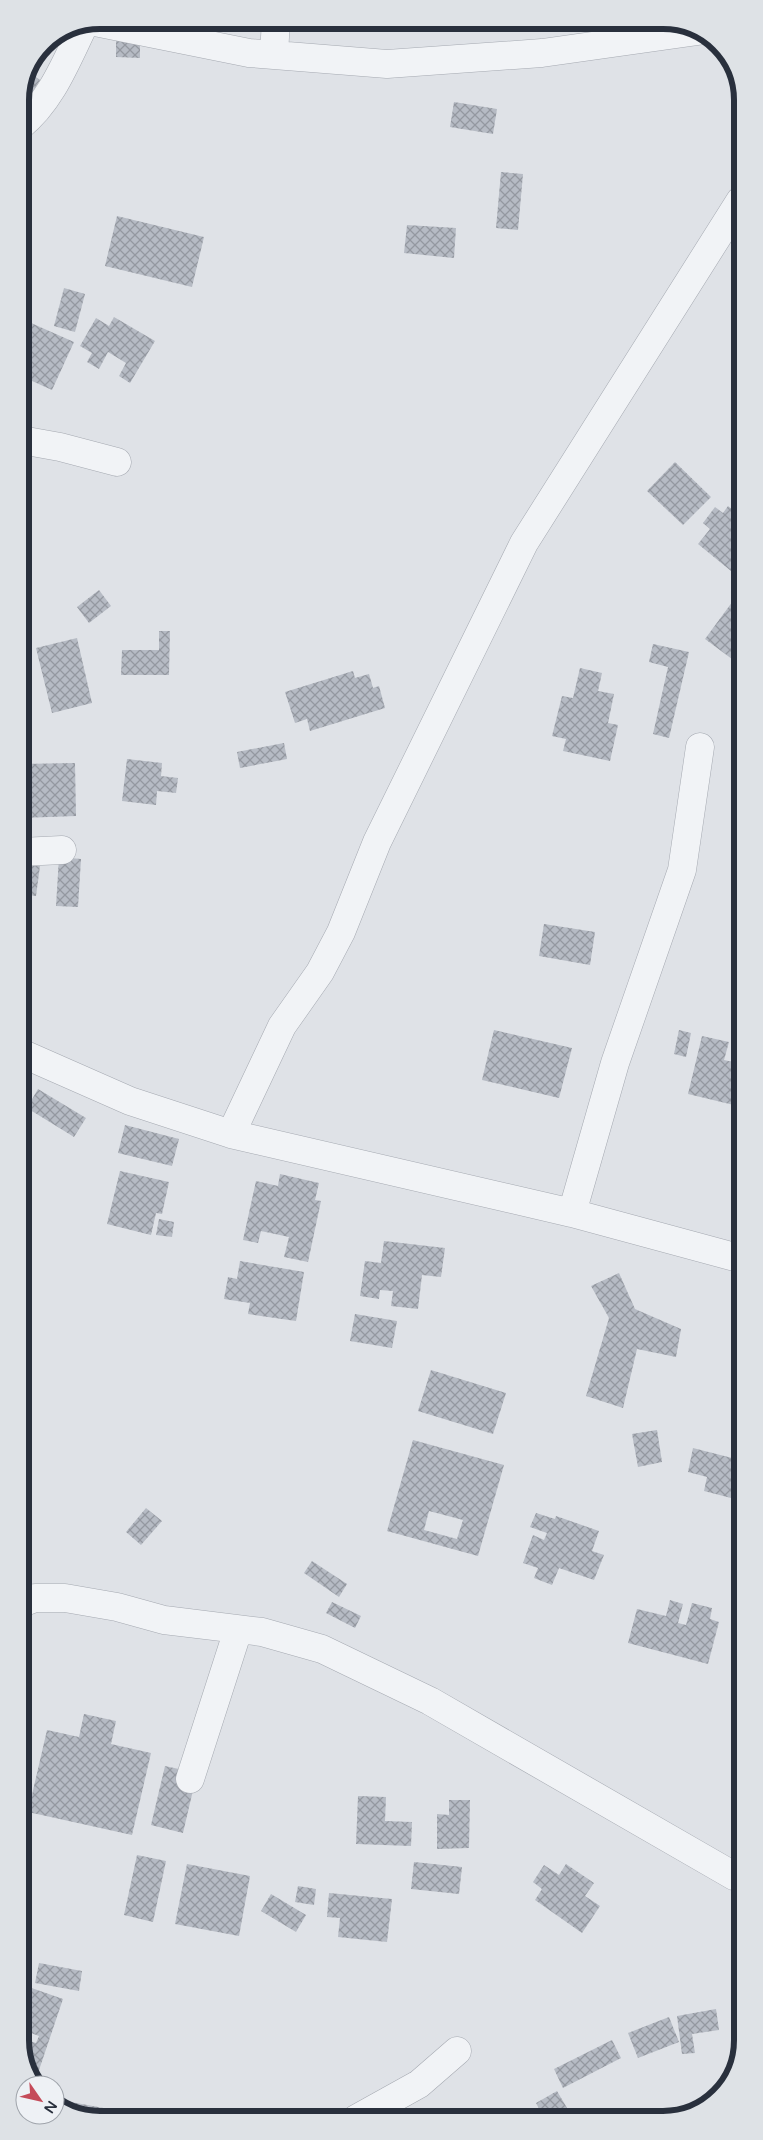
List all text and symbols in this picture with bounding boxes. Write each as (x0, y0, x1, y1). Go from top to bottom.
north arrow (15, 2075, 65, 2125)
text: N (40, 2098, 61, 2116)

